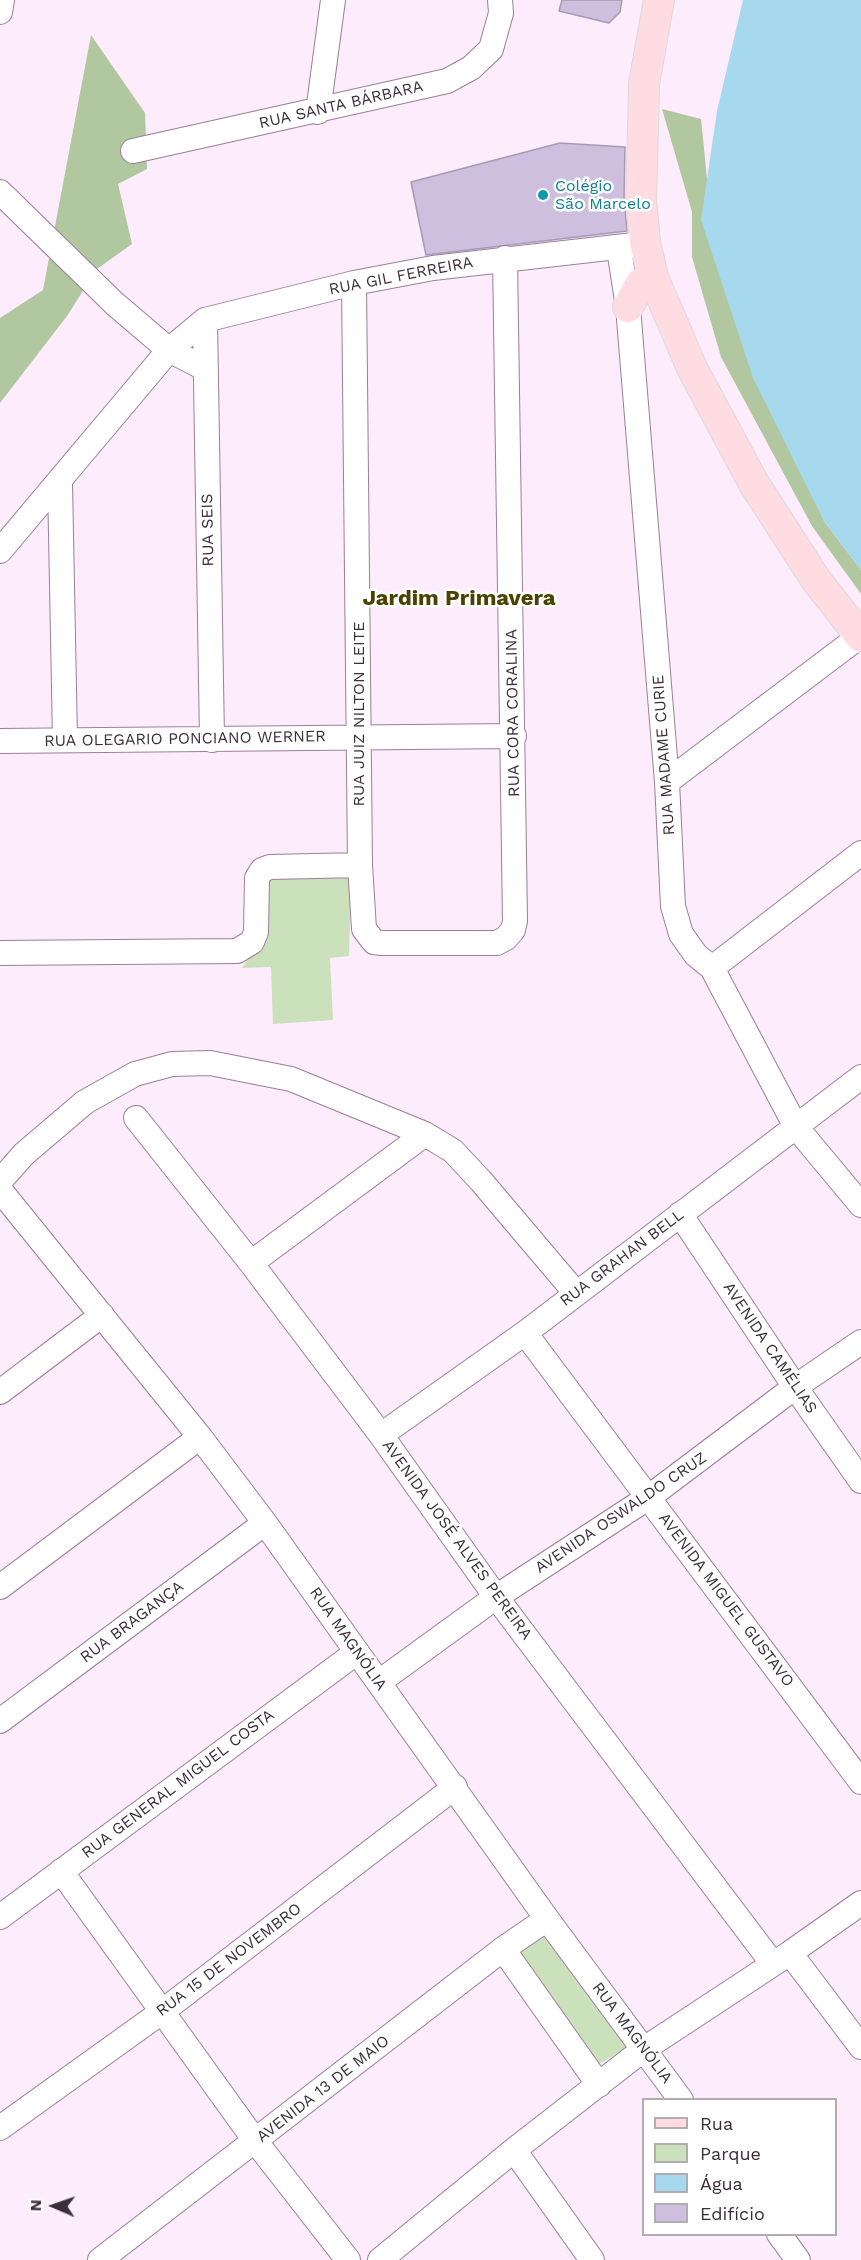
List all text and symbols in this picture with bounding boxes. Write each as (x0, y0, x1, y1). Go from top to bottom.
street label: RUA SANTA BÁRBARA (257, 77, 425, 133)
place label: Colégio São Marcelo (555, 176, 651, 214)
marker: Colégio São Marcelo (536, 188, 550, 202)
street label: RUA GIL FERREIRA (327, 253, 475, 299)
street label: RUA SEIS (198, 493, 218, 567)
district label: Jardim Primavera (362, 586, 556, 612)
street label: RUA JUIZ NILTON LEITE (349, 621, 369, 807)
street label: RUA CORA CORALINA (502, 629, 524, 797)
street label: RUA MADAME CURIE (649, 674, 679, 836)
street label: RUA OLEGARIO PONCIANO WERNER (44, 727, 326, 751)
street label: RUA GRAHAN BELL (556, 1205, 688, 1311)
street label: AVENIDA CAMÉLIAS (719, 1279, 821, 1417)
street label: AVENIDA JOSÉ ALVES PEREIRA (378, 1436, 536, 1644)
street label: AVENIDA OSWALDO CRUZ (532, 1448, 710, 1578)
street label: AVENIDA MIGUEL GUSTAVO (654, 1509, 798, 1691)
street label: RUA BRAGANÇA (77, 1577, 187, 1667)
street label: RUA MAGNÓLIA (305, 1584, 391, 1694)
street label: RUA GENERAL MIGUEL COSTA (78, 1705, 278, 1863)
street label: RUA 15 DE NOVEMBRO (153, 1899, 305, 2021)
street label: RUA MAGNÓLIA (588, 1979, 676, 2087)
street label: AVENIDA 13 DE MAIO (253, 2031, 393, 2147)
legend (642, 2098, 837, 2236)
text: Rua (700, 2113, 733, 2134)
text: Parque (700, 2143, 761, 2164)
text: Água (700, 2173, 743, 2194)
north arrow (24, 2176, 84, 2236)
text: N (26, 2199, 45, 2212)
text: Edifício (700, 2203, 765, 2224)

